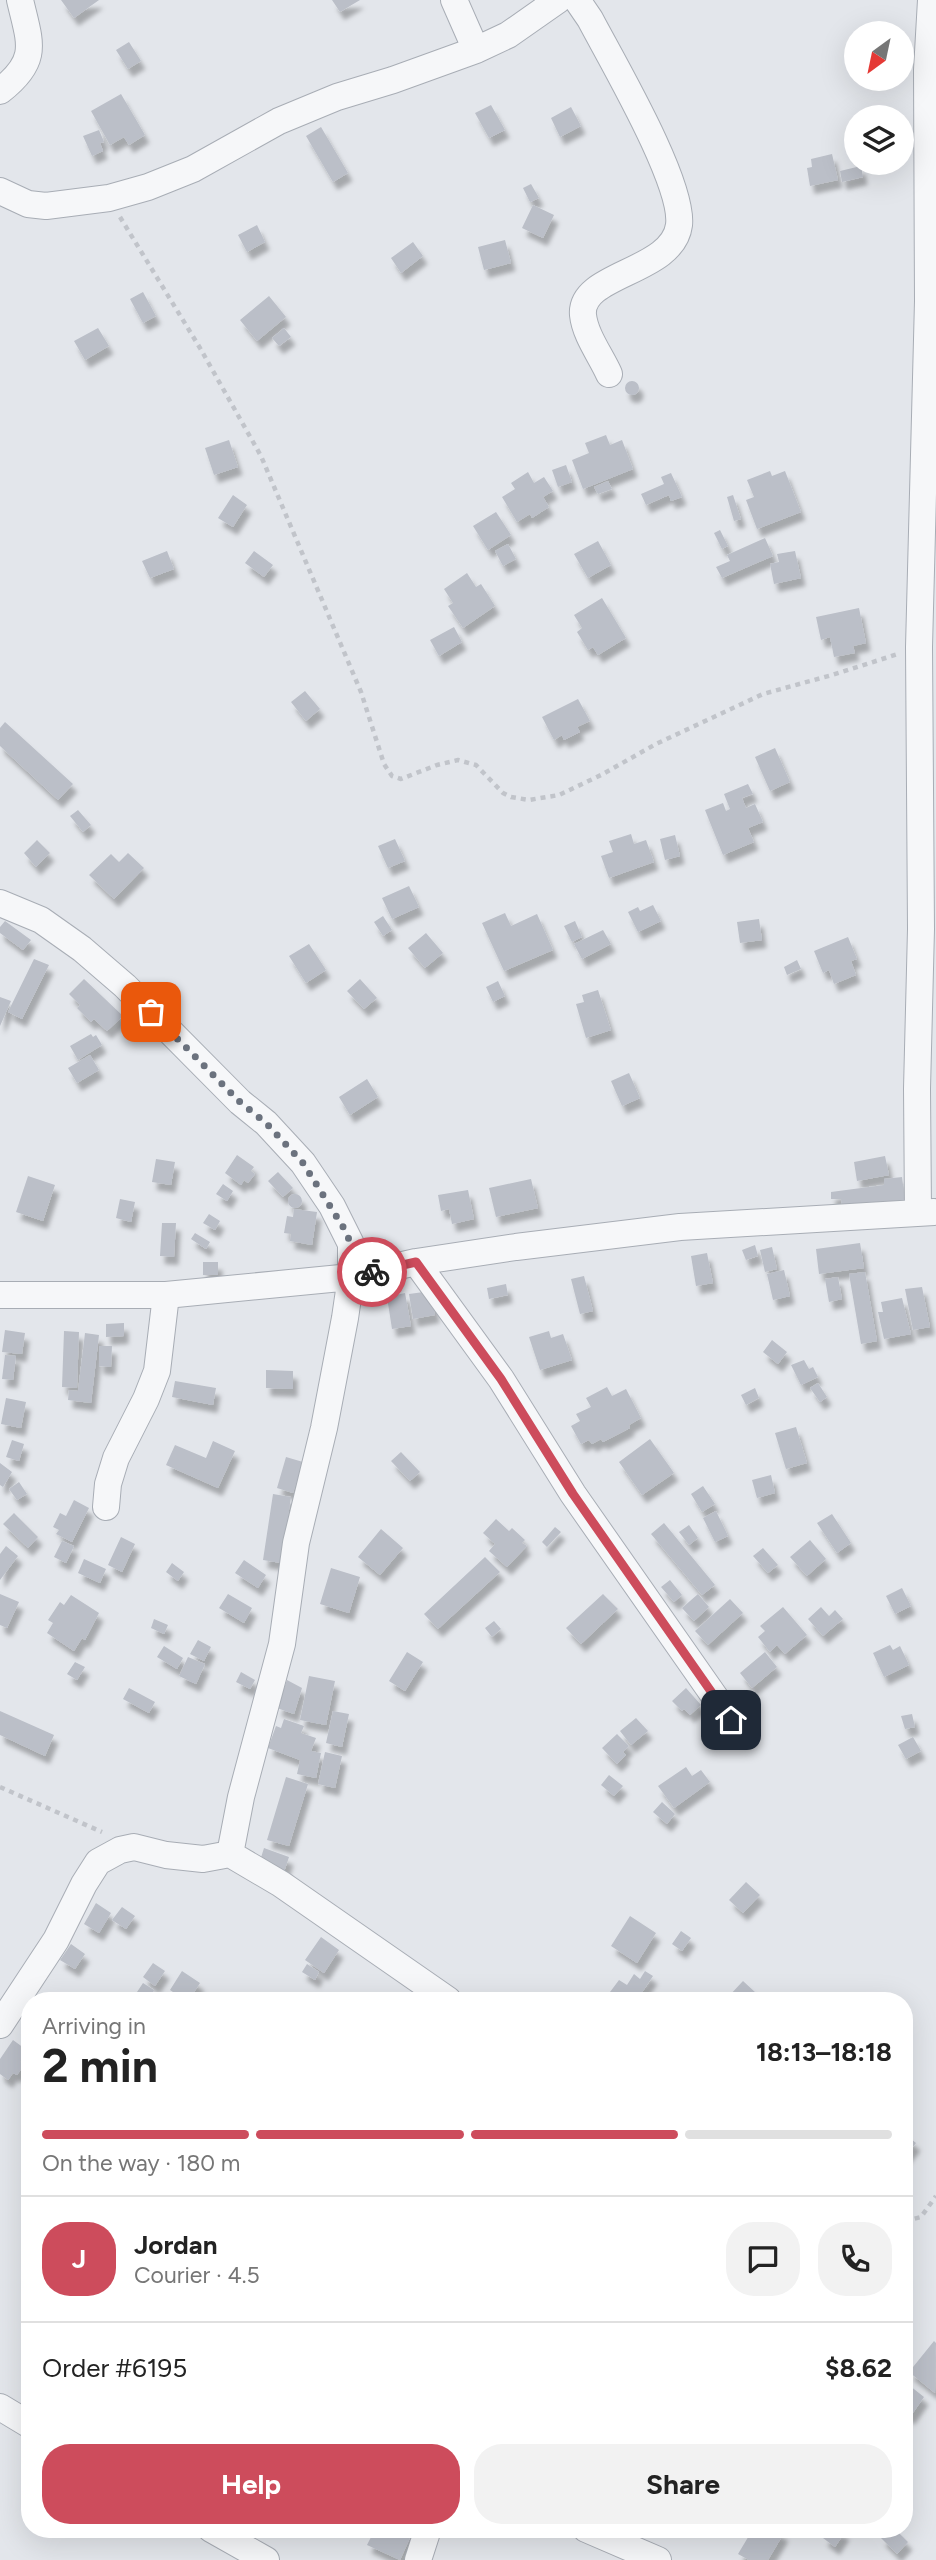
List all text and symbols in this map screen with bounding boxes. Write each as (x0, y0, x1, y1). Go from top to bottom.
north arrow (844, 21, 914, 91)
map controls (844, 21, 914, 175)
button: layers (844, 105, 914, 175)
pin (121, 982, 181, 1042)
icon: bag (132, 993, 170, 1031)
courier (337, 1237, 407, 1307)
icon: bike (353, 1253, 391, 1291)
pin (701, 1690, 761, 1750)
icon: home (712, 1701, 750, 1739)
text: Arriving in (42, 2012, 146, 2040)
text: 18:13–18:18 (756, 2036, 892, 2068)
text: 2 min (42, 2038, 158, 2094)
text: On the way · 180 m (42, 2149, 240, 2177)
button: chat (726, 2222, 800, 2296)
button: phone (818, 2222, 892, 2296)
text: Jordan (134, 2229, 217, 2261)
text: J (72, 2243, 86, 2275)
text: Courier · 4.5 (134, 2261, 260, 2289)
text: Order #6195 (42, 2352, 187, 2384)
text: $8.62 (825, 2352, 892, 2384)
button: Help (42, 2444, 460, 2524)
button: Share (474, 2444, 892, 2524)

